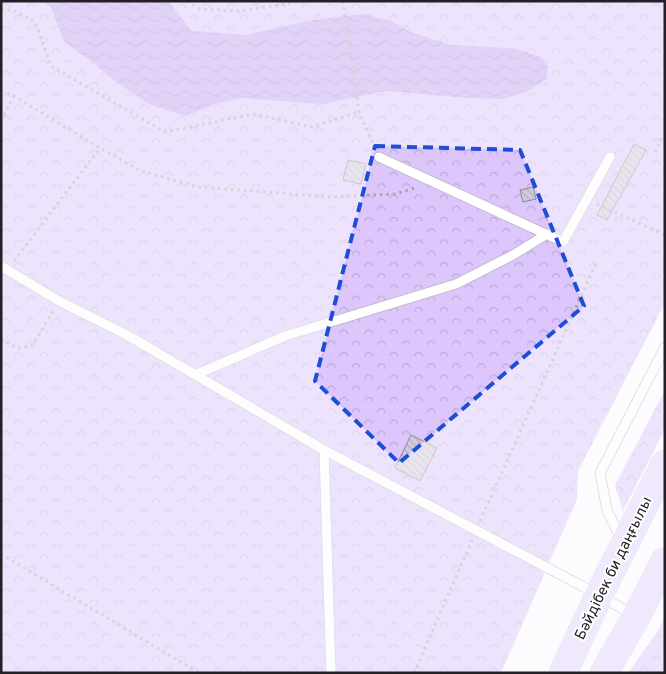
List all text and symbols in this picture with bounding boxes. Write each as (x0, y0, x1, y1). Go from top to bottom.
street label: Бәйдібек би даңғылы (571, 494, 657, 643)

